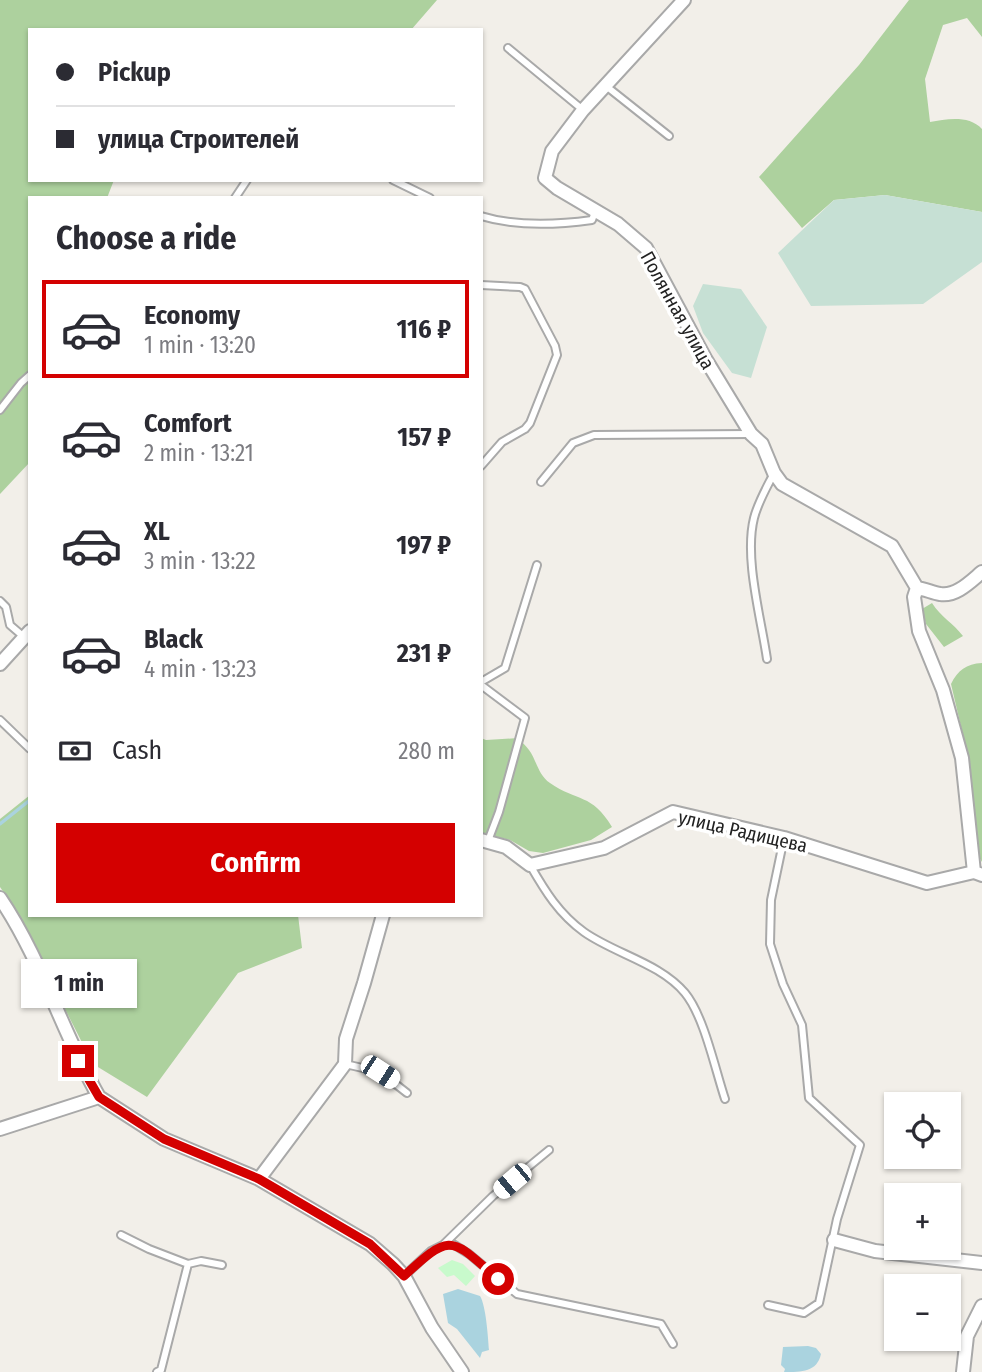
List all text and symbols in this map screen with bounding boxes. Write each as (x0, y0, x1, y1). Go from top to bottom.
text: Pickup (98, 57, 171, 88)
text: улица Строителей (98, 124, 299, 155)
text: Choose a ride (56, 219, 237, 257)
street label: Полянная улица (636, 247, 719, 373)
icon: car (60, 298, 123, 361)
text: Economy (144, 300, 240, 331)
text: 116 ₽ (396, 314, 451, 345)
text: 1 min · 13:20 (144, 331, 256, 359)
icon: car (60, 406, 123, 469)
text: Comfort (144, 408, 232, 439)
text: 157 ₽ (397, 422, 451, 453)
text: 2 min · 13:21 (144, 439, 254, 467)
icon: car (60, 514, 123, 577)
text: XL (144, 516, 170, 547)
text: 197 ₽ (396, 530, 451, 561)
text: 3 min · 13:22 (144, 547, 256, 575)
icon: car (60, 622, 123, 685)
text: Black (144, 624, 203, 655)
text: 231 ₽ (397, 638, 451, 669)
text: 4 min · 13:23 (144, 655, 257, 683)
icon: cash (56, 732, 94, 770)
text: Cash (112, 735, 162, 766)
text: 280 m (398, 737, 455, 765)
street label: улица Радищева (676, 805, 810, 858)
button: Confirm (56, 823, 455, 903)
callout: 1 min (20, 960, 136, 1009)
text: 1 min (54, 969, 104, 997)
route end (62, 1045, 94, 1077)
car (357, 1052, 404, 1092)
map controls (884, 1092, 961, 1351)
button: locate (884, 1092, 961, 1169)
car (490, 1159, 535, 1203)
button: + (884, 1183, 961, 1260)
route start (482, 1263, 514, 1295)
button: − (884, 1274, 961, 1351)

